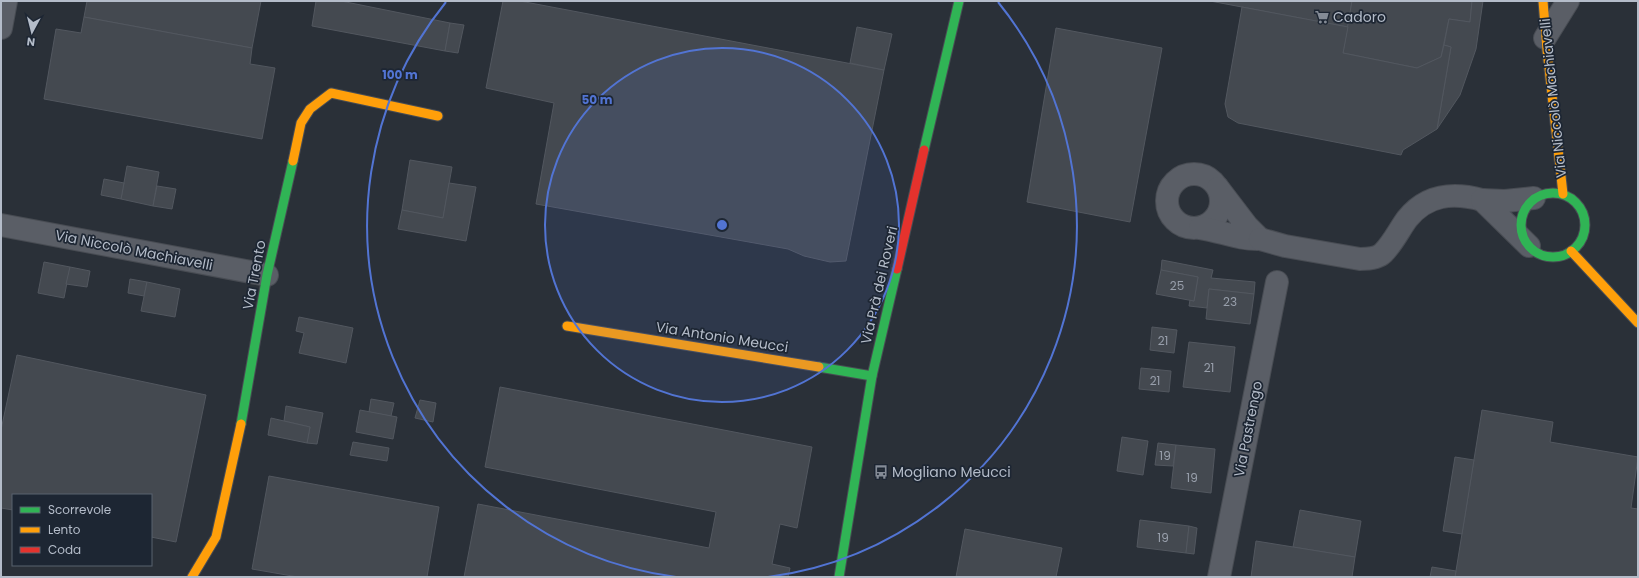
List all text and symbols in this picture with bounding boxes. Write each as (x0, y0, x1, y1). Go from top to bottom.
place label: Cadoro (1333, 7, 1386, 27)
supermarket icon: Cadoro (1314, 9, 1330, 25)
north arrow (12, 12, 52, 52)
street label: Via Niccolò Machiavelli (1535, 17, 1571, 179)
text: N (26, 33, 36, 50)
text: 100 m (382, 66, 418, 83)
text: 50 m (582, 91, 613, 108)
centre of rings (715, 218, 729, 232)
street label: Via Prà dei Roveri (856, 224, 902, 346)
street label: Via Niccolò Machiavelli (53, 225, 215, 275)
street label: Via Trento (237, 238, 271, 312)
house number: 25 (1170, 277, 1184, 294)
house number: 23 (1223, 293, 1237, 310)
street label: Via Antonio Meucci (654, 317, 790, 357)
house number: 21 (1158, 332, 1168, 349)
house number: 21 (1204, 359, 1214, 376)
house number: 21 (1150, 372, 1160, 389)
street label: Via Pastrengo (1229, 379, 1267, 479)
house number: 19 (1159, 447, 1171, 464)
place label: Mogliano Meucci (892, 462, 1011, 482)
bus stop icon: Mogliano Meucci (873, 464, 889, 480)
house number: 19 (1186, 469, 1198, 486)
legend (12, 494, 152, 566)
text: Scorrevole (48, 501, 111, 518)
text: Lento (48, 521, 81, 538)
house number: 19 (1157, 529, 1169, 546)
text: Coda (48, 541, 81, 558)

